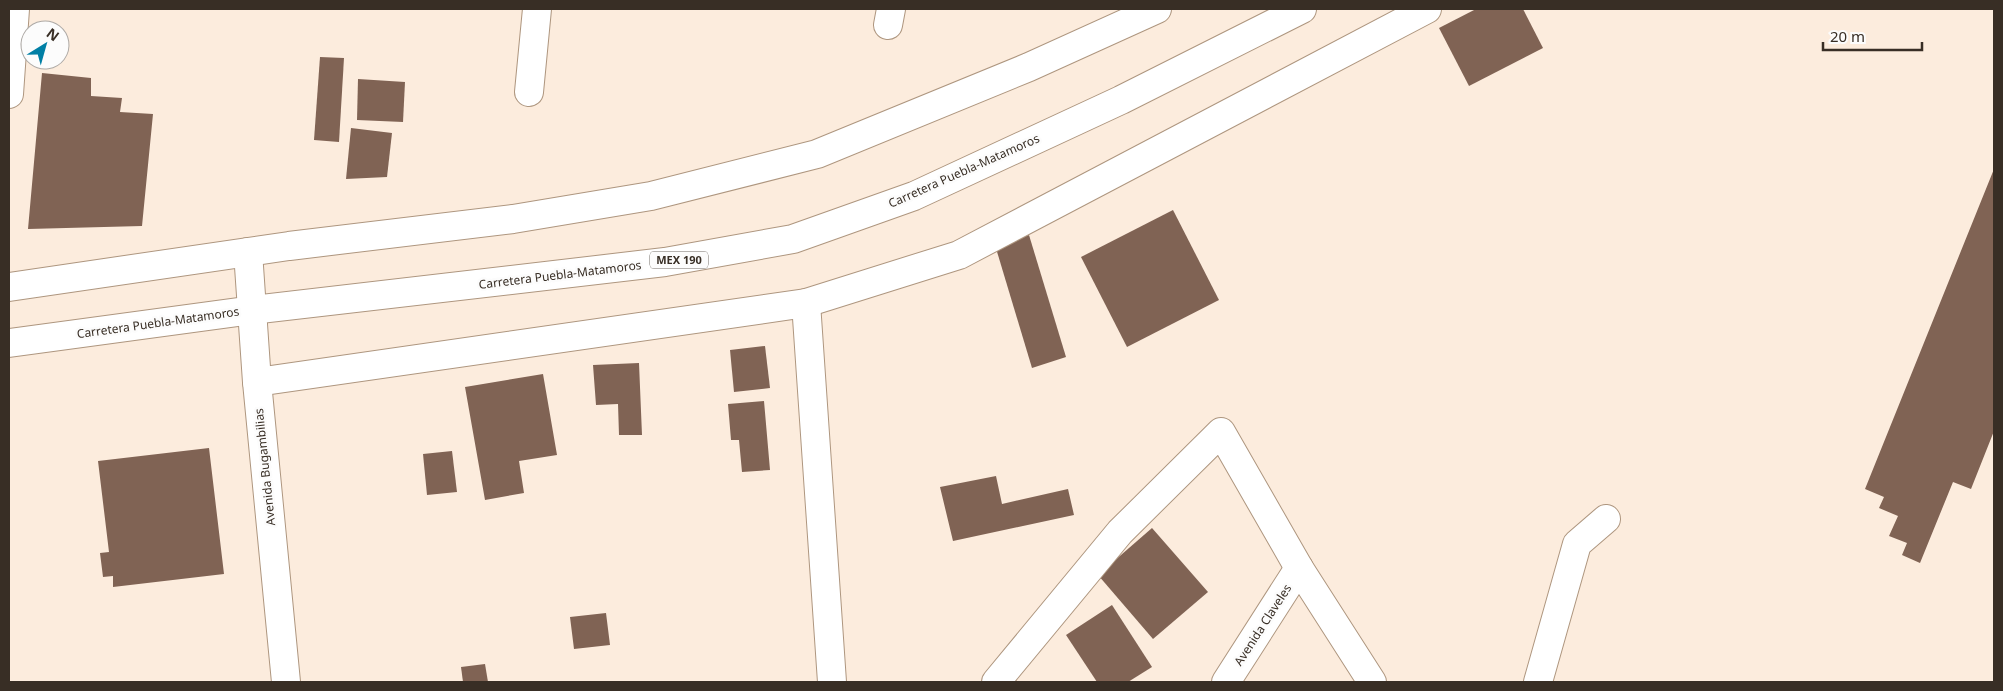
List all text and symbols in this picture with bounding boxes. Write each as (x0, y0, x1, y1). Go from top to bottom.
north arrow (20, 20, 70, 70)
scale bar (1823, 20, 1922, 52)
text: N (43, 23, 63, 45)
text: 20 m (1830, 26, 1865, 46)
street label: Carretera Puebla-Matamoros (886, 129, 1042, 212)
road number: MEX 190 (650, 252, 708, 268)
street label: Carretera Puebla-Matamoros (478, 256, 643, 293)
street label: Carretera Puebla-Matamoros (76, 303, 240, 342)
street label: Avenida Bugambilias (250, 407, 279, 527)
street label: Avenida Claveles (1230, 580, 1295, 669)

